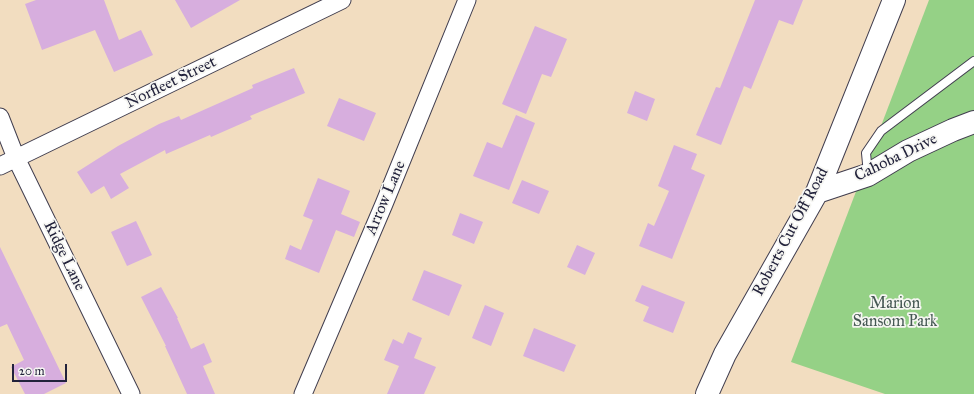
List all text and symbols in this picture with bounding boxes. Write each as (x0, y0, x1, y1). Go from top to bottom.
street label: Norfleet Street (122, 53, 220, 113)
street label: Cahoba Drive (852, 130, 940, 186)
street label: Arrow Lane (362, 158, 410, 238)
street label: Roberts Cut Off Road (749, 165, 833, 299)
street label: Ridge Lane (39, 218, 89, 294)
park label: Marion Sansom Park (853, 294, 937, 332)
scale bar (14, 356, 69, 382)
text: 20 m (19, 364, 45, 378)

